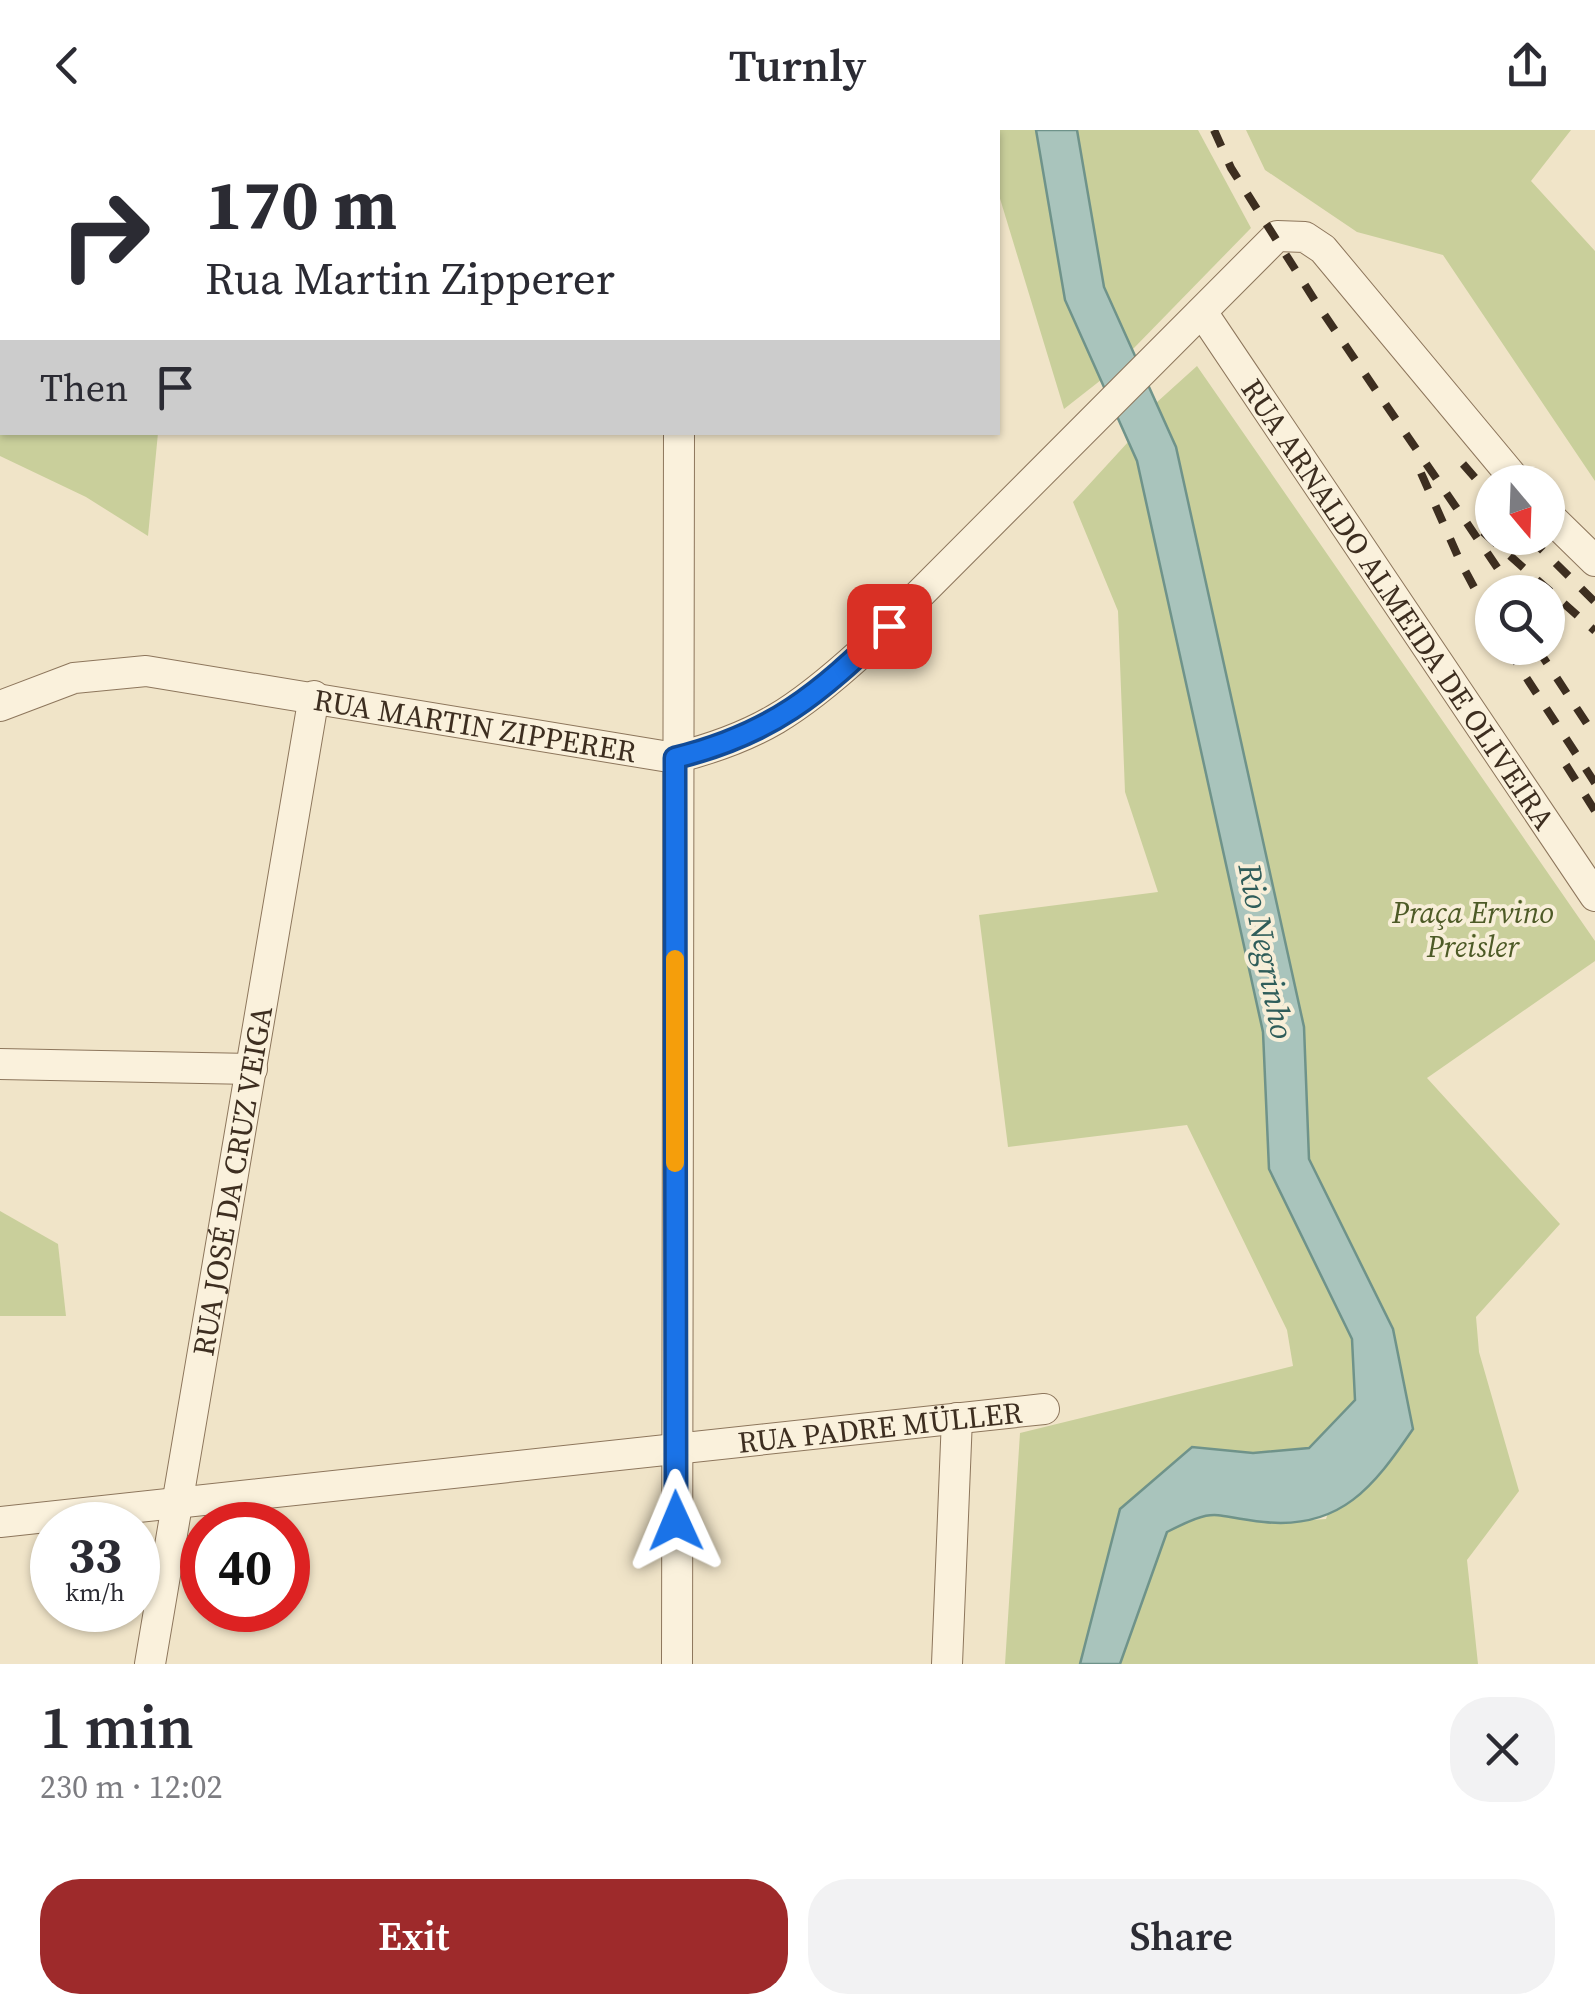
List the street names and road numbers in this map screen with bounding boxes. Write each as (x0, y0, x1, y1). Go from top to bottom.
street label: RUA ARNALDO ALMEIDA DE OLIVEIRA (1232, 371, 1565, 838)
street label: RUA MARTIN ZIPPERER (311, 678, 640, 772)
street label: RUA JOSÉ DA CRUZ VEIGA (182, 1003, 282, 1359)
street label: RUA PADRE MÜLLER (736, 1391, 1025, 1463)

